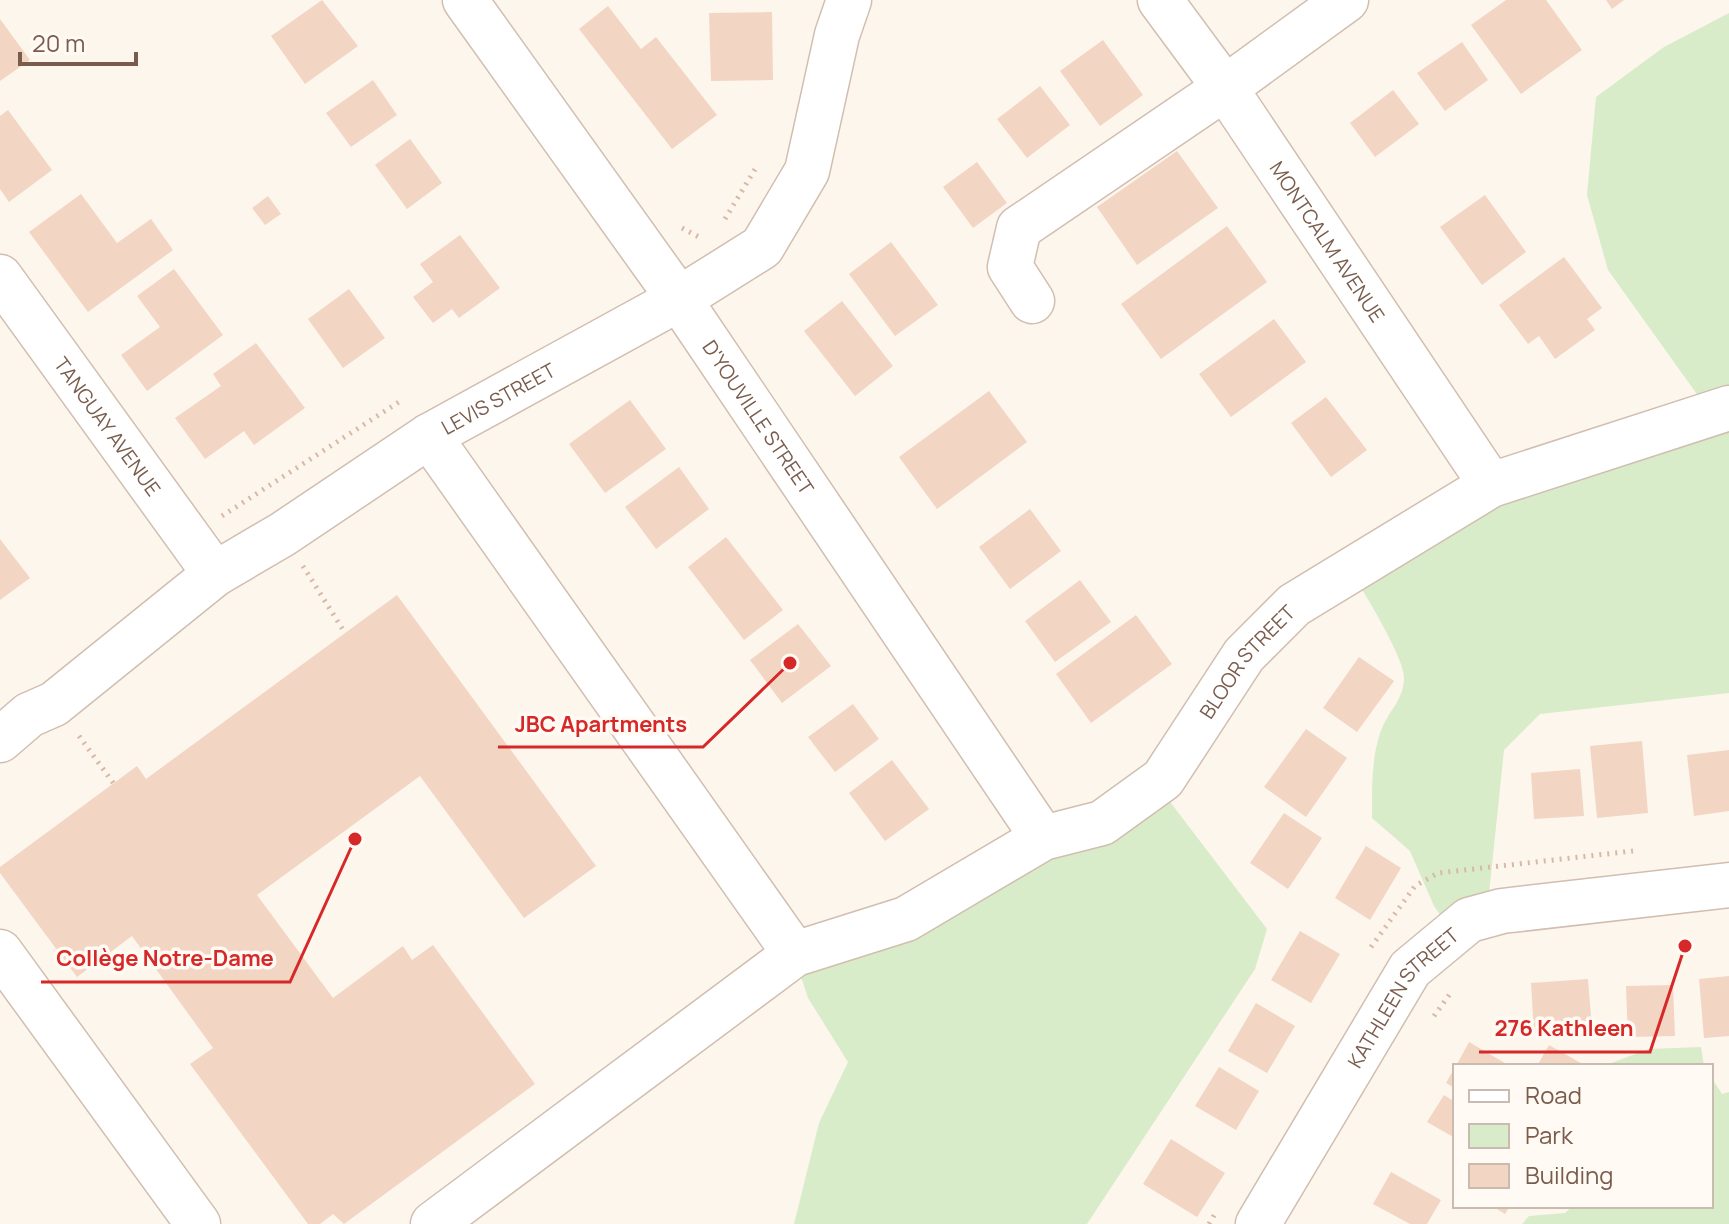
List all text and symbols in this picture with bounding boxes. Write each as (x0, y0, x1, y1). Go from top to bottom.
scale bar (20, 16, 136, 66)
text: 20 m (32, 26, 85, 59)
street label: MONTCALM AVENUE (1264, 156, 1391, 327)
street label: D'YOUVILLE STREET (697, 334, 820, 499)
street label: TANGUAY AVENUE (49, 351, 167, 501)
street label: LEVIS STREET (436, 356, 560, 440)
street label: BLOOR STREET (1193, 599, 1300, 724)
callout: JBC Apartments (498, 701, 703, 747)
text: JBC Apartments (515, 709, 687, 739)
street label: KATHLEEN STREET (1341, 921, 1464, 1073)
callout: Collège Notre-Dame (41, 936, 290, 982)
text: Collège Notre-Dame (56, 943, 274, 973)
callout: 276 Kathleen (1479, 1006, 1650, 1052)
text: 276 Kathleen (1494, 1013, 1634, 1043)
legend (1453, 1064, 1713, 1208)
text: Road (1525, 1078, 1582, 1111)
text: Park (1525, 1118, 1574, 1151)
text: Building (1525, 1158, 1613, 1191)

